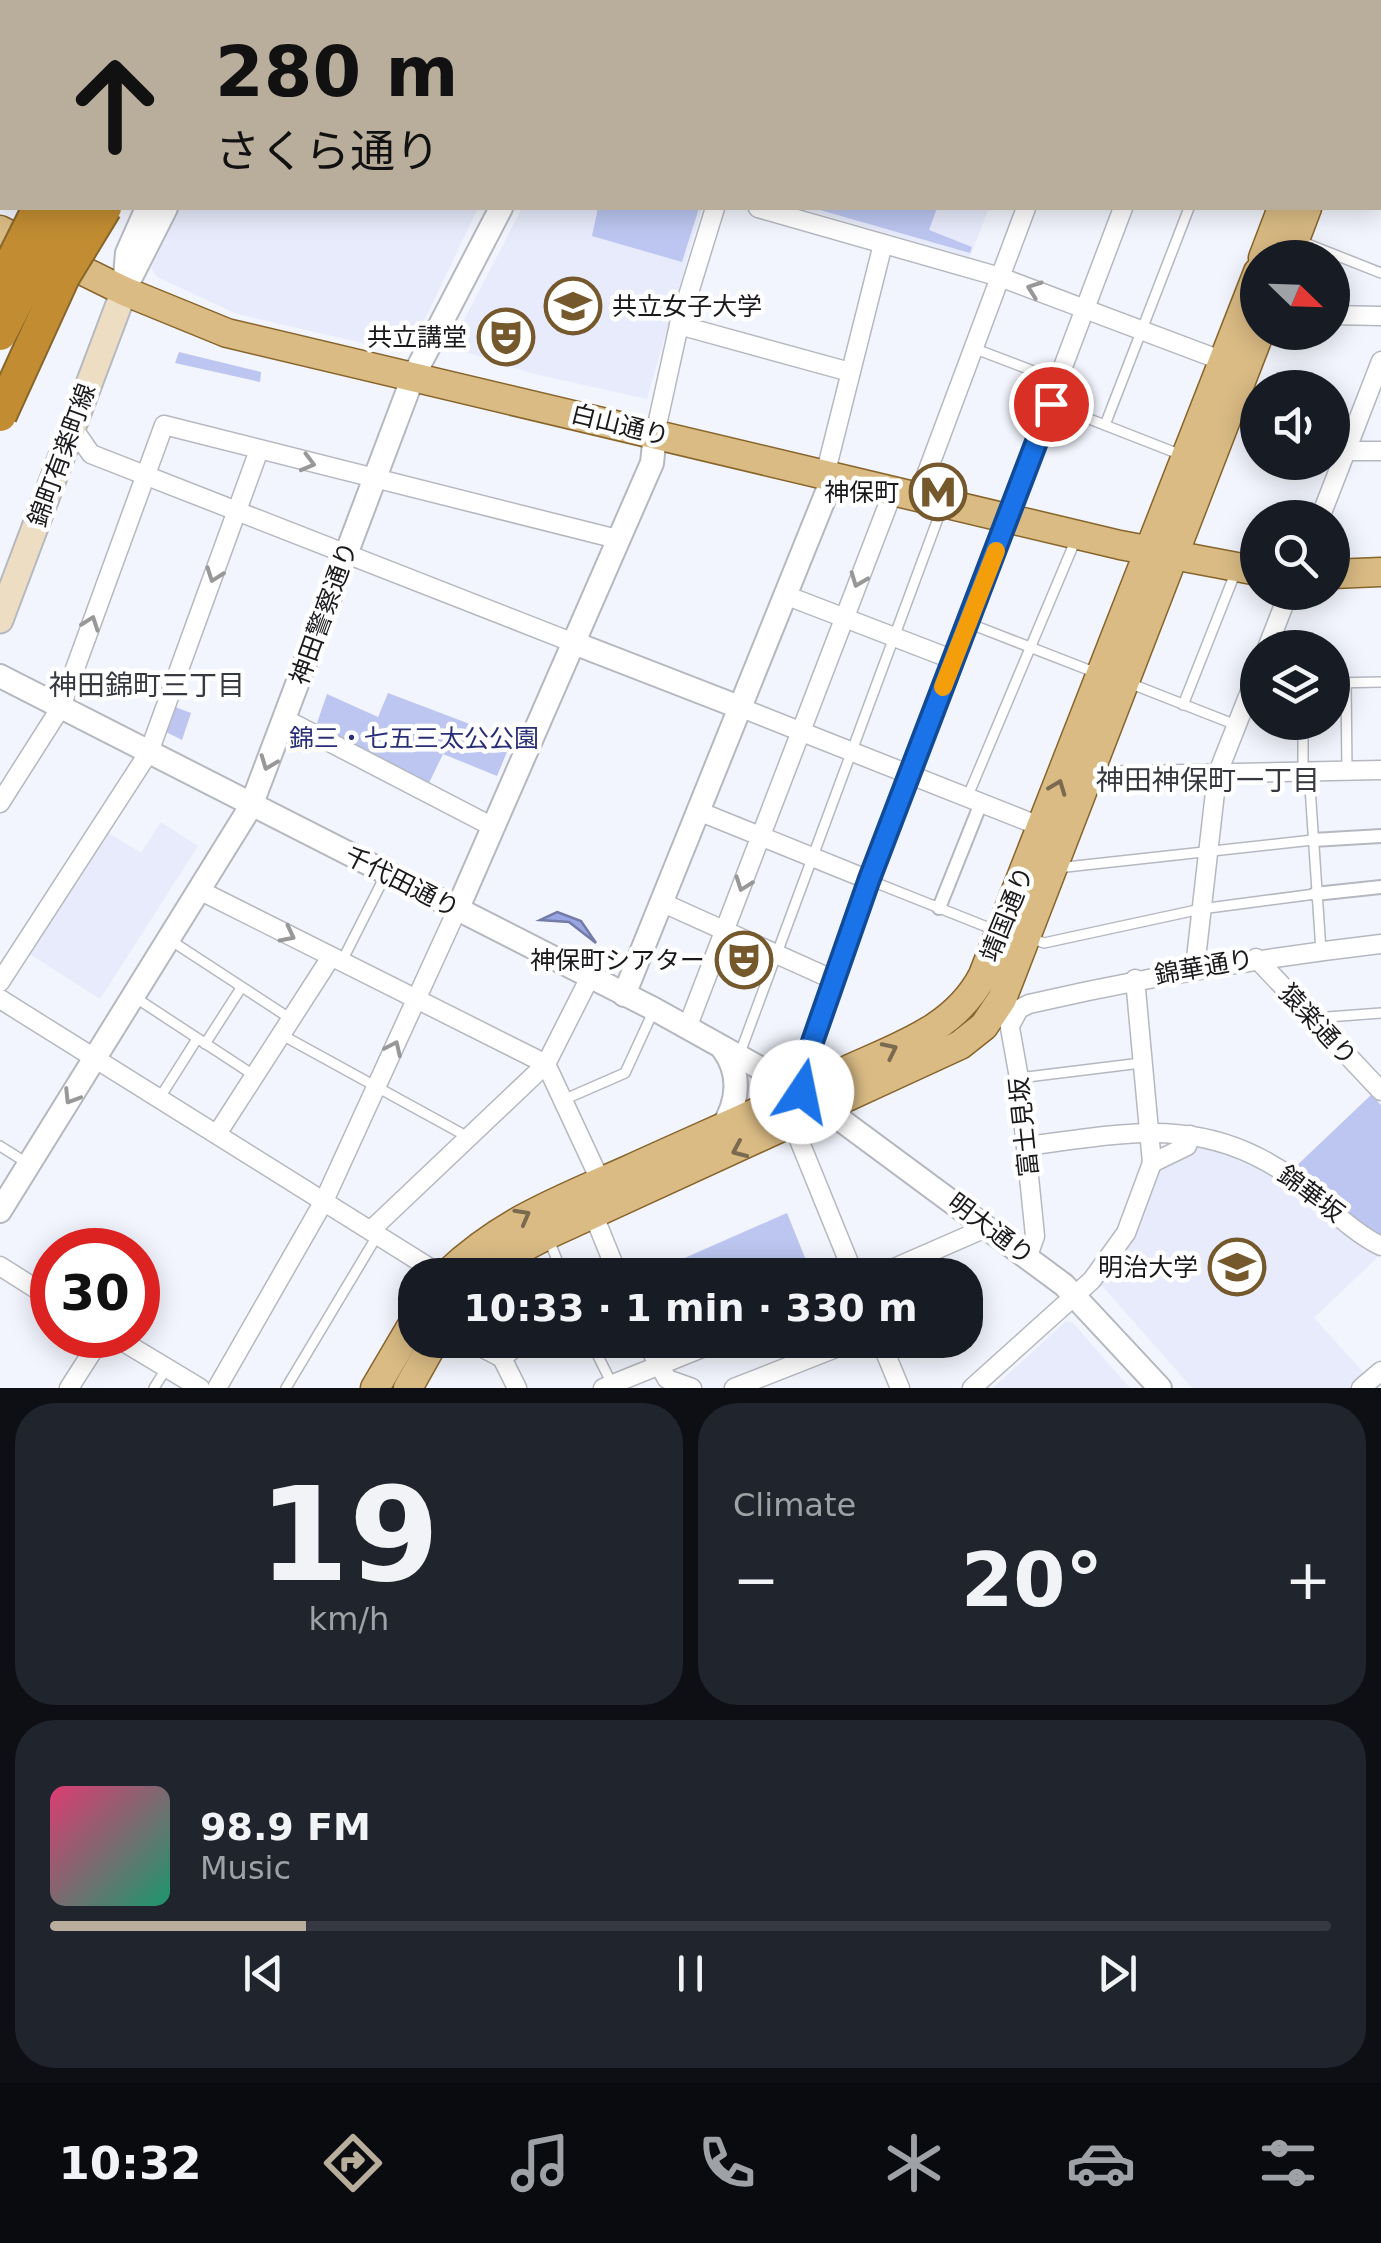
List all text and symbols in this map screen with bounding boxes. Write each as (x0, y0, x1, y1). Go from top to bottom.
text: 280 m (215, 31, 458, 113)
icon: ahead (50, 40, 180, 170)
text: さくら通り (215, 125, 440, 178)
north arrow (1240, 240, 1350, 350)
map controls (1240, 240, 1350, 740)
school or university icon: 共立女子大学 (543, 276, 603, 336)
one-way arrow (1026, 280, 1043, 301)
place label: 共立女子大学 (612, 292, 762, 321)
theatre icon: 共立講堂 (476, 307, 536, 367)
place label: 共立講堂 (367, 323, 467, 352)
pin (1009, 362, 1094, 447)
button: sound (1240, 370, 1350, 480)
icon: arrive (1024, 377, 1079, 432)
street label: 錦町有楽町線 (23, 380, 101, 530)
street label: 白山通り (568, 399, 672, 451)
one-way arrow (299, 451, 316, 472)
metro station icon: 神保町 (908, 462, 968, 522)
place label: 神保町 (824, 478, 899, 507)
button: search (1240, 500, 1350, 610)
street label: 神田警察通り (285, 538, 363, 688)
one-way arrow (205, 565, 226, 582)
one-way arrow (850, 570, 870, 588)
one-way arrow (79, 615, 99, 633)
button: layers (1240, 630, 1350, 740)
district label: 神田錦町三丁目 (49, 669, 245, 702)
park label: 錦三・七五三太公公園 (289, 724, 539, 753)
one-way arrow (259, 754, 279, 771)
district label: 神田神保町一丁目 (1096, 764, 1320, 797)
one-way arrow (1046, 779, 1066, 797)
street label: 千代田通り (340, 841, 464, 923)
street label: 靖国通り (975, 862, 1039, 966)
one-way arrow (734, 874, 755, 891)
one-way arrow (277, 923, 295, 942)
theatre icon: 神保町シアター (714, 930, 774, 990)
street label: 錦華通り (1152, 944, 1256, 990)
place label: 神保町シアター (530, 946, 705, 975)
street label: 猿楽通り (1273, 979, 1363, 1071)
one-way arrow (382, 1040, 402, 1058)
position arrow (750, 1040, 854, 1144)
one-way arrow (880, 1042, 898, 1062)
street label: 富士見坂 (1004, 1076, 1044, 1178)
one-way arrow (64, 1086, 83, 1104)
one-way arrow (731, 1138, 749, 1158)
street label: 錦華坂 (1272, 1160, 1350, 1228)
street label: 明大通り (942, 1187, 1040, 1271)
one-way arrow (512, 1209, 530, 1229)
speed limit sign: 30 (30, 1228, 160, 1358)
school or university icon: 明治大学 (1207, 1237, 1267, 1297)
place label: 明治大学 (1098, 1253, 1198, 1282)
text: 10:33 · 1 min · 330 m (463, 1286, 918, 1330)
text: 19 (259, 1459, 439, 1611)
text: Climate (733, 1486, 856, 1524)
text: 20° (961, 1536, 1103, 1624)
text: − (733, 1548, 779, 1612)
text: + (1285, 1548, 1331, 1612)
text: km/h (309, 1600, 389, 1638)
text: 98.9 FM (200, 1805, 371, 1849)
text: Music (200, 1849, 291, 1887)
icon: previous (236, 1946, 291, 2001)
icon: pause (663, 1946, 718, 2001)
icon: next (1090, 1946, 1145, 2001)
icon: directions (318, 2128, 388, 2198)
icon: music (505, 2128, 575, 2198)
icon: phone (692, 2128, 762, 2198)
icon: climate (879, 2128, 949, 2198)
icon: car (1066, 2128, 1136, 2198)
icon: filters (1253, 2128, 1323, 2198)
text: 10:32 (58, 2137, 202, 2190)

